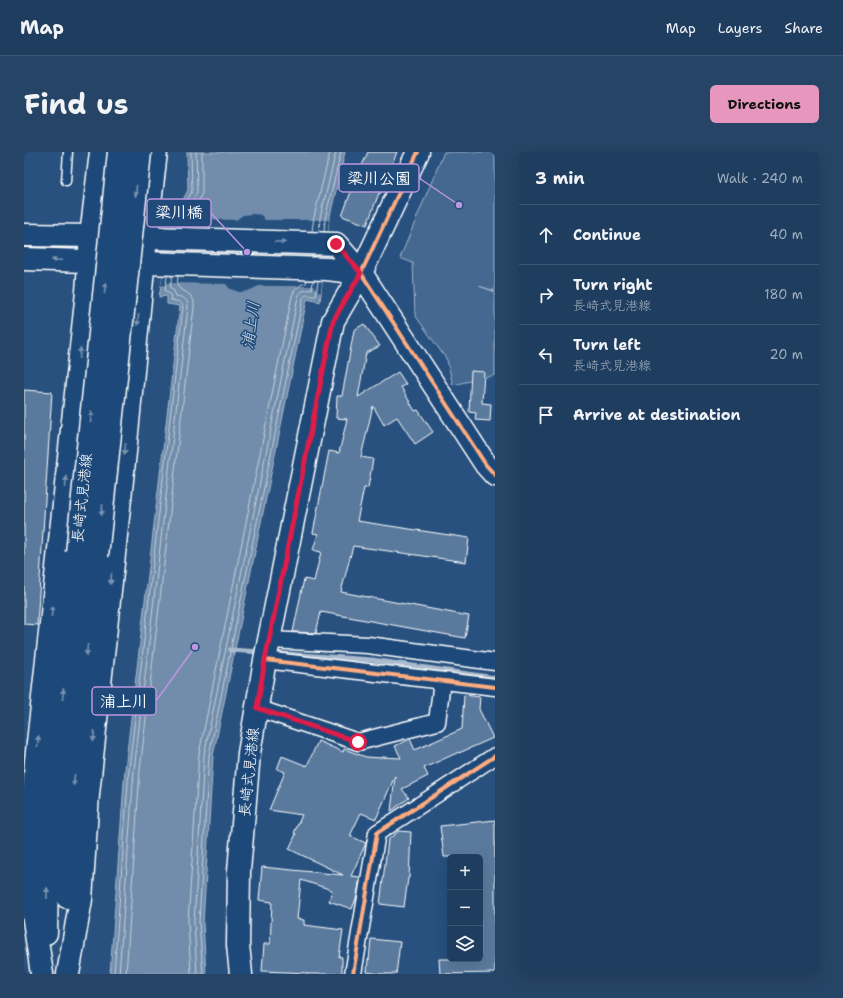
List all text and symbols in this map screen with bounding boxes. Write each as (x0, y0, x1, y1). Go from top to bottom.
text: Map (20, 15, 64, 40)
text: Map (666, 19, 696, 37)
text: Layers (718, 19, 762, 37)
text: Share (784, 19, 823, 37)
text: Find us (24, 85, 129, 123)
button: Directions (710, 85, 819, 123)
callout: 梁川公園 (339, 164, 419, 192)
text: 3 min (535, 167, 585, 189)
text: 梁川公園 (347, 168, 411, 189)
text: Walk · 240 m (717, 170, 803, 187)
one-way arrow (132, 185, 139, 197)
callout: 梁川橋 (147, 199, 211, 227)
text: 梁川橋 (155, 202, 203, 223)
icon: ahead (535, 224, 557, 246)
text: Continue (573, 225, 641, 245)
text: 40 m (769, 226, 803, 243)
route end (327, 235, 345, 253)
one-way arrow (274, 239, 287, 245)
one-way arrow (50, 257, 63, 263)
text: Turn right (573, 275, 653, 295)
one-way arrow (101, 282, 108, 294)
icon: right (535, 284, 557, 306)
text: 180 m (764, 286, 803, 303)
text: 長崎式見港線 (573, 297, 651, 314)
water label: 浦上川 (237, 300, 264, 350)
one-way arrow (135, 314, 142, 326)
text: Turn left (573, 335, 641, 355)
icon: left (535, 344, 557, 366)
text: 20 m (770, 346, 803, 363)
one-way arrow (77, 347, 84, 359)
text: 長崎式見港線 (573, 357, 651, 374)
icon: arrive (535, 404, 557, 426)
text: Arrive at destination (573, 405, 741, 425)
one-way arrow (88, 411, 94, 423)
one-way arrow (122, 443, 128, 455)
street label: 長崎式見港線 (67, 452, 97, 544)
one-way arrow (63, 476, 69, 488)
one-way arrow (98, 504, 105, 516)
one-way arrow (108, 573, 114, 585)
one-way arrow (49, 605, 55, 617)
one-way arrow (84, 644, 90, 656)
callout: 浦上川 (92, 687, 156, 715)
one-way arrow (59, 688, 66, 700)
text: 浦上川 (100, 691, 148, 712)
street label: 長崎式見港線 (234, 726, 264, 818)
one-way arrow (91, 730, 98, 742)
route start (349, 733, 367, 751)
one-way arrow (35, 734, 41, 747)
one-way arrow (70, 774, 77, 786)
map controls (447, 854, 483, 962)
button: + (447, 854, 483, 890)
one-way arrow (44, 886, 50, 899)
button: − (447, 890, 483, 926)
button: layers (447, 926, 483, 962)

